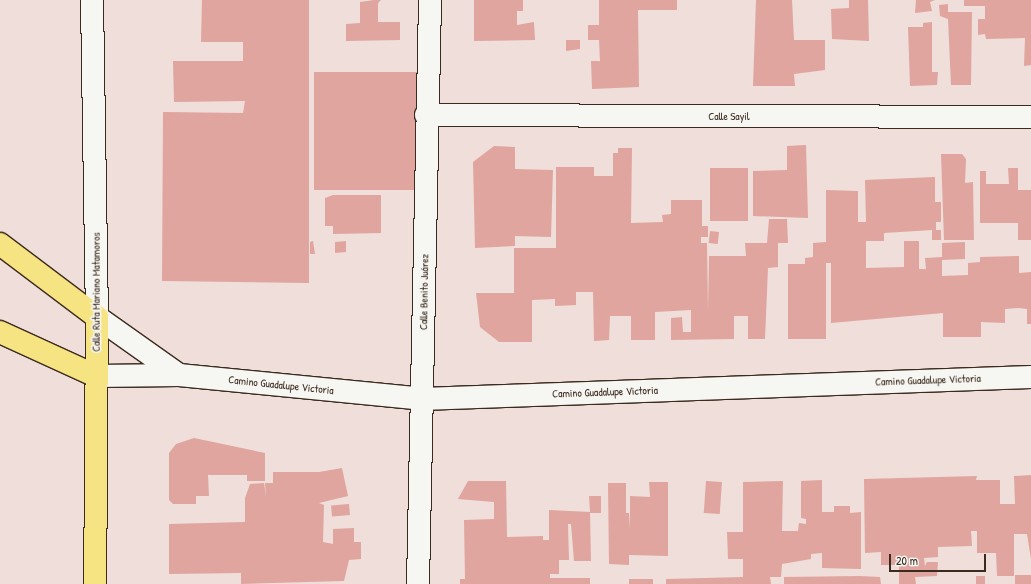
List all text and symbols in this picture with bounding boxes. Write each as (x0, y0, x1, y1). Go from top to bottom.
street label: Calle Sayil (708, 109, 750, 123)
street label: Calle Ruta Mariano Matamoros (89, 232, 103, 352)
street label: Calle Benito Juárez (417, 254, 431, 330)
street label: Camino Guadalupe Victoria (875, 372, 981, 388)
street label: Camino Guadalupe Victoria (228, 373, 334, 397)
street label: Camino Guadalupe Victoria (552, 384, 658, 400)
scale bar (891, 546, 988, 572)
text: 20 m (896, 552, 918, 569)

